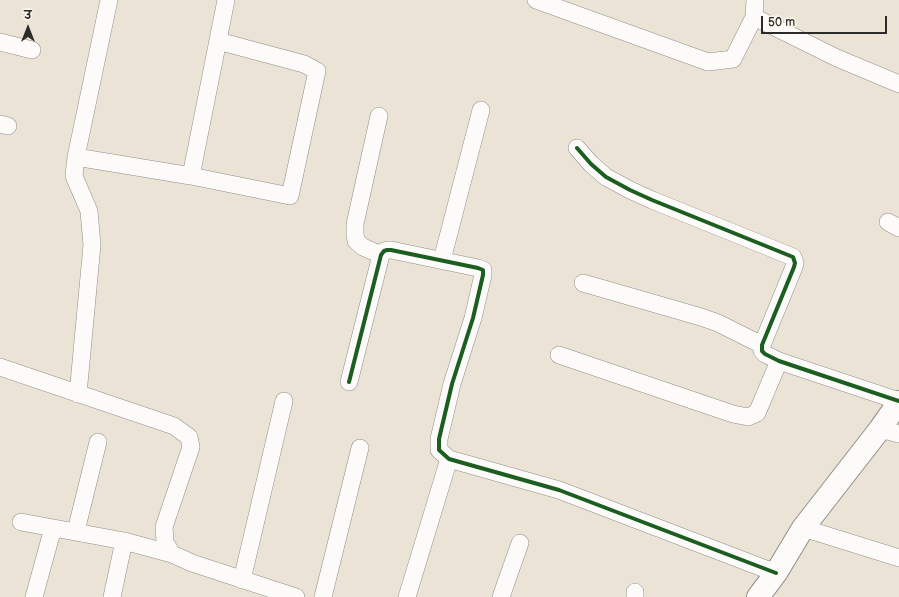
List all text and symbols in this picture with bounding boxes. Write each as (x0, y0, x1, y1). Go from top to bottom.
north arrow (8, 8, 48, 48)
scale bar (763, 8, 889, 34)
text: उ (24, 9, 32, 22)
text: 50 m (768, 15, 795, 30)

